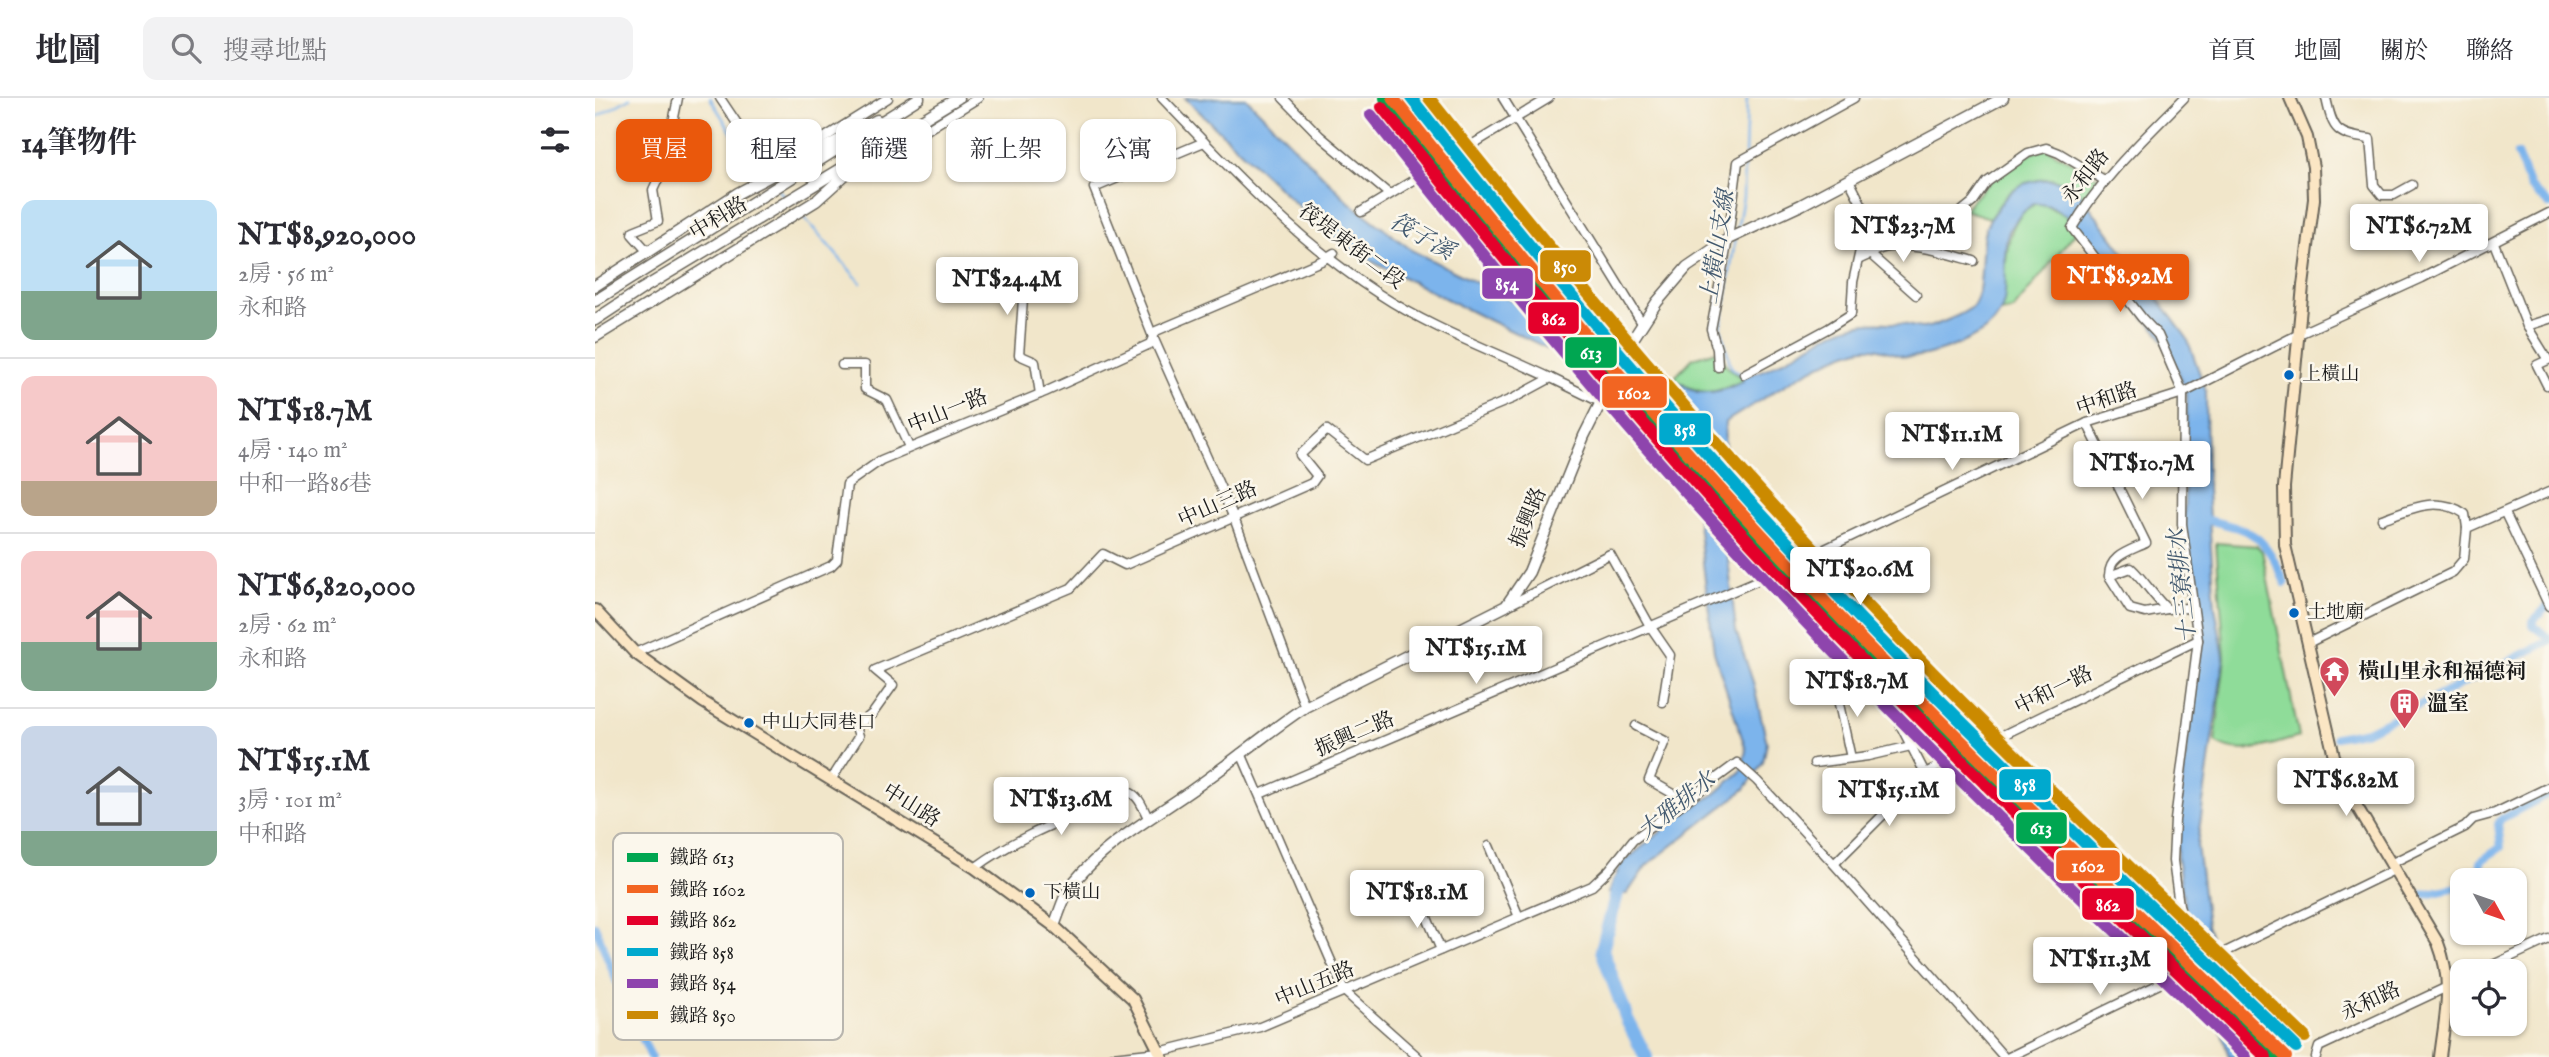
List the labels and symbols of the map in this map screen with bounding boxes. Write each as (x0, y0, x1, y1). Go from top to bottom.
street label: 永和路 (2056, 144, 2116, 210)
water label: 上橫山支線 (1695, 186, 1742, 306)
street label: 中科路 (685, 191, 753, 247)
street label: 筏堤東街二段 (1293, 198, 1409, 296)
pin: NT$23.7M (1831, 204, 1975, 264)
pin: NT$6.72M (2347, 204, 2491, 264)
water label: 筏子溪 (1385, 207, 1462, 268)
line badge: 850 (1539, 249, 1592, 283)
pin: NT$8.92M (2048, 254, 2192, 314)
text: 850 (1553, 256, 1577, 280)
pin: NT$24.4M (935, 258, 1079, 317)
line badge: 854 (1481, 267, 1534, 300)
text: 854 (1495, 273, 1519, 297)
line badge: 862 (1527, 301, 1580, 335)
text: 862 (1542, 308, 1566, 332)
line badge: 613 (1564, 336, 1618, 369)
text: 613 (1580, 342, 1602, 366)
place label: 上橫山 (2302, 363, 2359, 387)
marker: 上橫山 (2282, 368, 2296, 382)
line badge: 1602 (1601, 375, 1668, 409)
street label: 中和路 (2073, 377, 2141, 423)
text: 1602 (1617, 382, 1651, 406)
street label: 中山一路 (904, 384, 992, 440)
line badge: 858 (1658, 412, 1712, 446)
pin: NT$11.1M (1880, 412, 2024, 472)
text: 858 (1674, 419, 1696, 443)
pin: NT$10.7M (2070, 442, 2214, 501)
street label: 中山三路 (1174, 476, 1262, 534)
street label: 振興路 (1505, 484, 1553, 552)
water label: 十三寮排水 (2162, 525, 2203, 645)
pin: NT$20.6M (1788, 547, 1932, 607)
place label: 土地廟 (2307, 601, 2364, 625)
marker: 土地廟 (2287, 606, 2301, 620)
pin: NT$15.1M (1404, 626, 1548, 686)
temple icon: 橫山里永和福德祠 (2318, 655, 2352, 699)
place label: 橫山里永和福德祠 (2358, 659, 2526, 686)
pin: NT$18.7M (1785, 660, 1929, 719)
street label: 中和一路 (2010, 660, 2098, 722)
building icon: 溫室 (2387, 687, 2421, 731)
place label: 溫室 (2427, 691, 2469, 718)
street label: 振興二路 (1311, 706, 1399, 764)
place label: 中山大同巷口 (762, 711, 876, 735)
marker: 中山大同巷口 (742, 716, 756, 730)
pin: NT$6.82M (2274, 758, 2418, 818)
water label: 大雅排水 (1632, 765, 1723, 846)
pin: NT$15.1M (1817, 768, 1961, 828)
line badge: 858 (1998, 768, 2052, 801)
text: 858 (2014, 774, 2036, 798)
street label: 中山路 (877, 778, 945, 834)
pin: NT$13.6M (989, 778, 1133, 837)
line badge: 613 (2015, 811, 2068, 845)
text: 613 (2030, 817, 2052, 841)
legend (613, 833, 843, 1040)
text: 鐵路 613 (670, 847, 734, 871)
line badge: 1602 (2055, 849, 2121, 882)
text: 1602 (2071, 855, 2105, 879)
north arrow (2450, 868, 2527, 945)
pin: NT$18.1M (1345, 870, 1489, 930)
text: 鐵路 1602 (670, 879, 746, 903)
place label: 下橫山 (1043, 881, 1100, 905)
marker: 下橫山 (1023, 886, 1037, 900)
line badge: 862 (2081, 887, 2135, 921)
text: 862 (2096, 894, 2120, 918)
text: 鐵路 862 (670, 910, 737, 934)
pin: NT$11.3M (2028, 937, 2172, 997)
text: 鐵路 858 (670, 942, 734, 966)
street label: 中山五路 (1271, 956, 1359, 1014)
text: 鐵路 854 (670, 973, 736, 997)
street label: 永和路 (2337, 976, 2405, 1028)
text: 鐵路 850 (670, 1005, 736, 1029)

